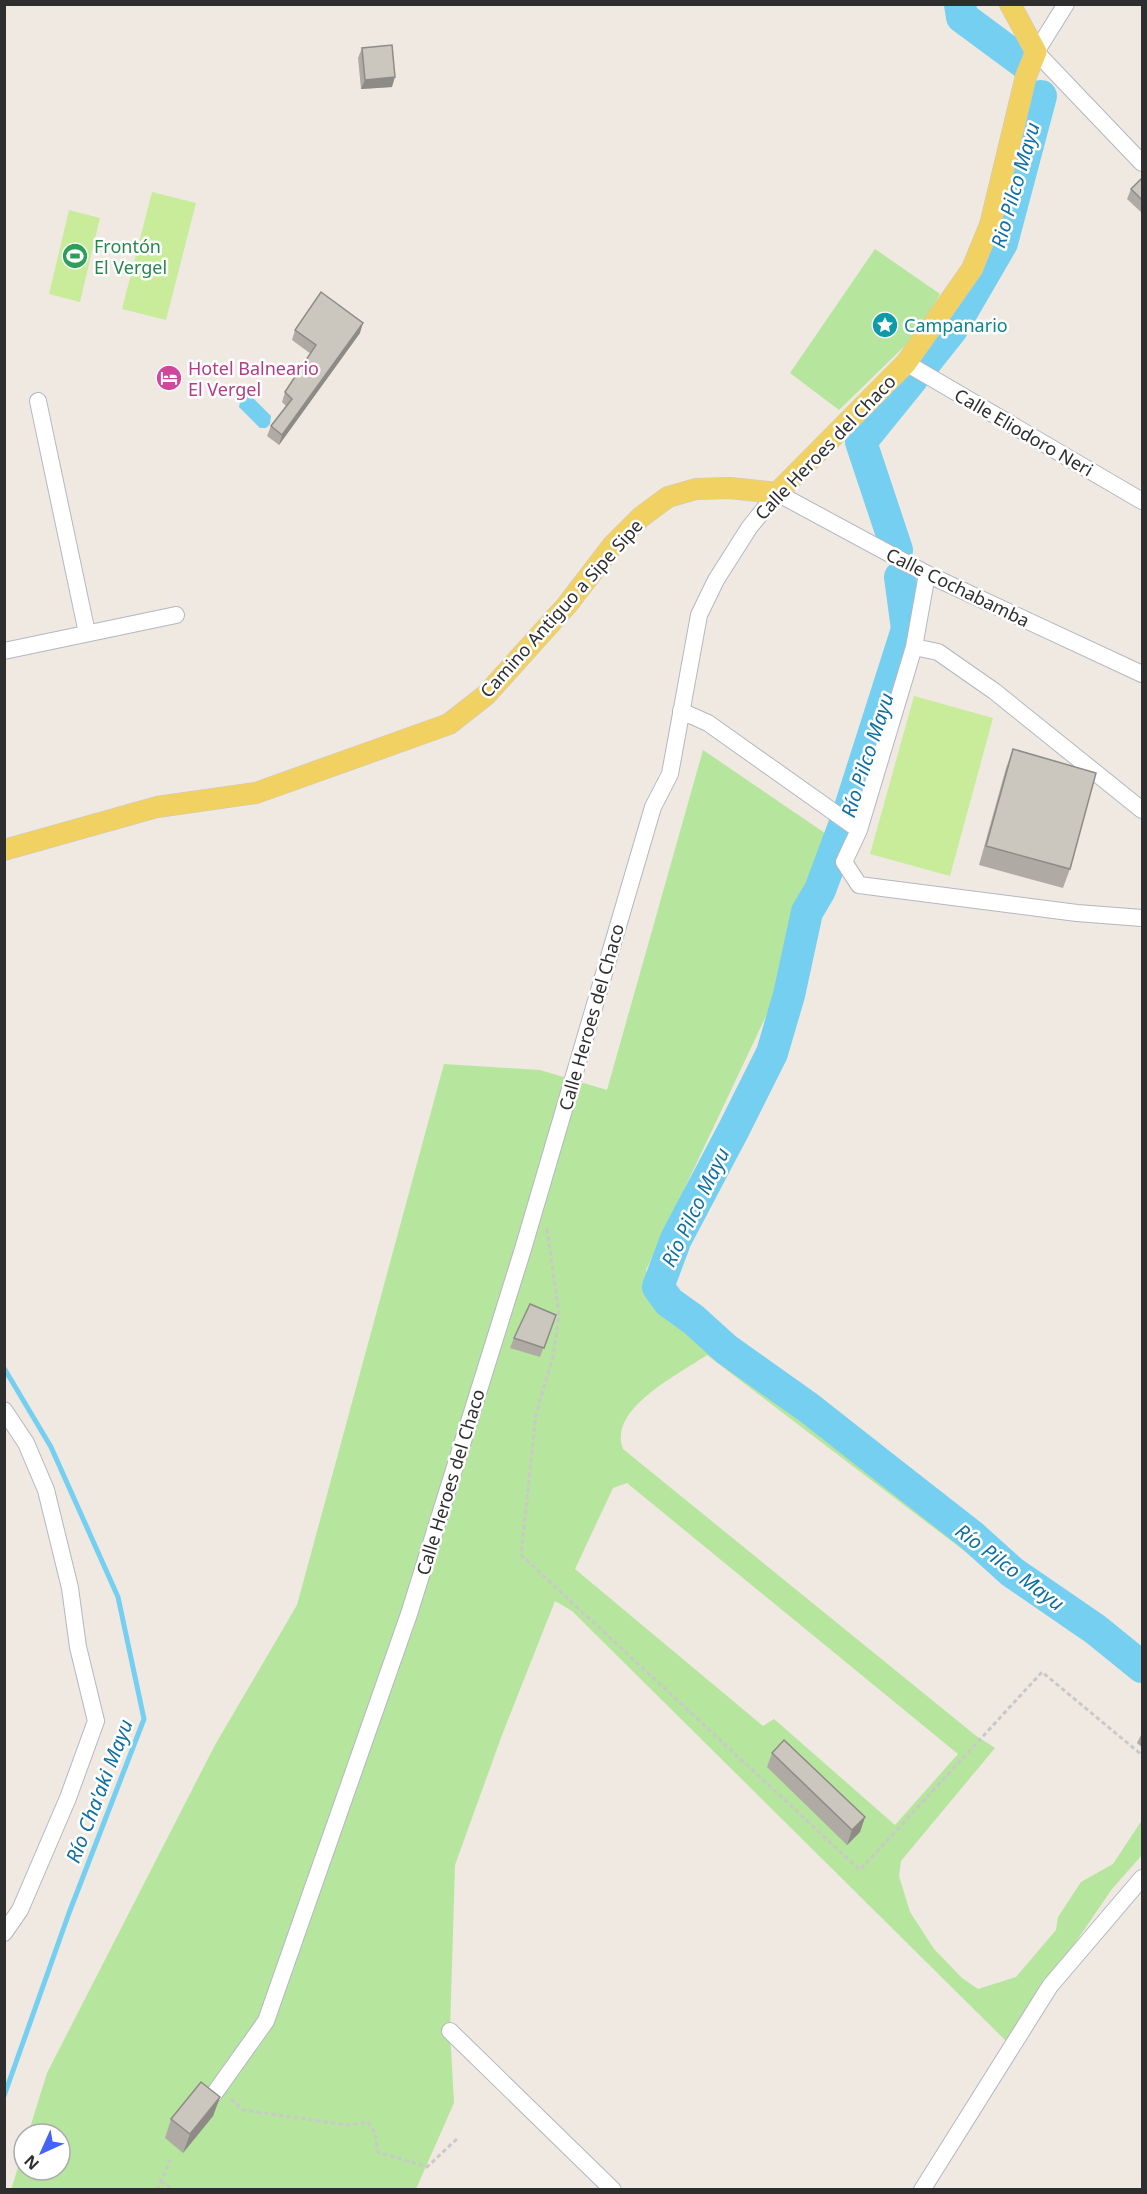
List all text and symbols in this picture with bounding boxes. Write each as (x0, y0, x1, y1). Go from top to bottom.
water label: Rio Pilco Mayu (984, 119, 1046, 251)
place label: Frontón El Vergel (94, 234, 167, 279)
sports icon: Frontón El Vergel (60, 241, 90, 271)
place icon: Campanario (870, 310, 900, 340)
place label: Campanario (904, 313, 1008, 337)
place label: Hotel Balneario El Vergel (188, 356, 319, 401)
hotel icon: Hotel Balneario El Vergel (154, 363, 184, 393)
street label: Calle Heroes del Chaco (749, 369, 901, 525)
street label: Calle Eliodoro Neri (950, 383, 1098, 481)
street label: Camino Antiguo a Sipe Sipe (474, 514, 648, 702)
street label: Calle Cochabamba (882, 542, 1034, 632)
water label: Río Pilco Mayu (834, 689, 900, 821)
street label: Calle Heroes del Chaco (553, 921, 629, 1113)
water label: Río Pilco Mayu (655, 1143, 735, 1271)
street label: Calle Heroes del Chaco (410, 1386, 490, 1578)
water label: Río Pilco Mayu (950, 1517, 1070, 1617)
water label: Río Cha'aki Mayu (59, 1715, 139, 1867)
north arrow (12, 2122, 72, 2182)
text: N (19, 2150, 44, 2175)

